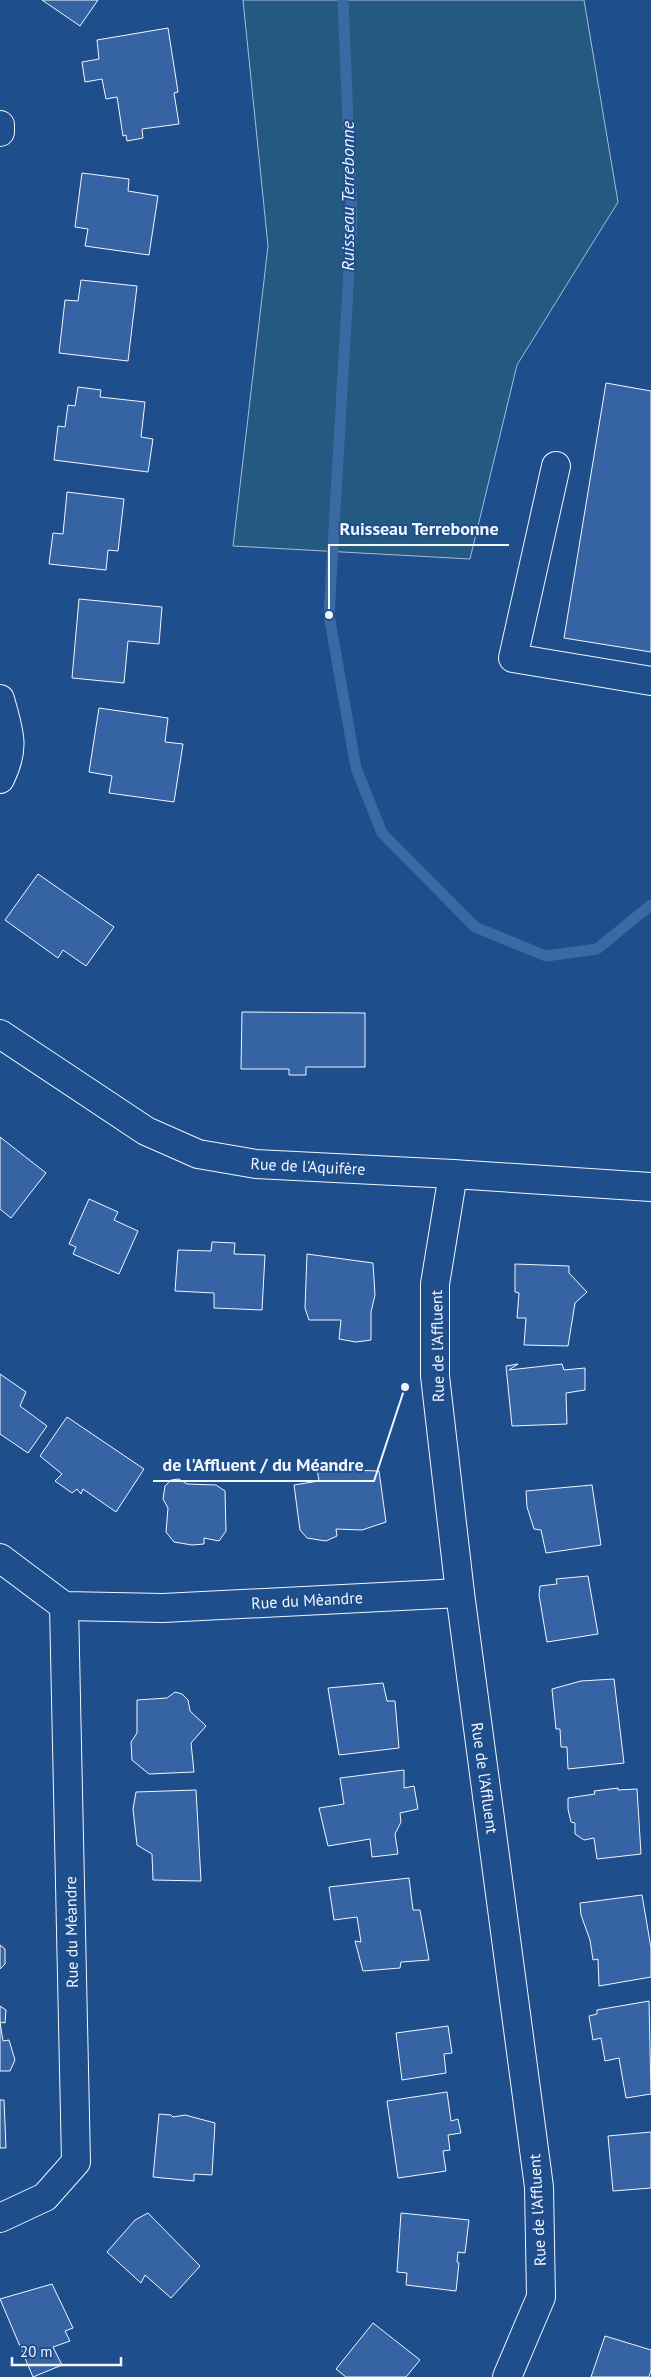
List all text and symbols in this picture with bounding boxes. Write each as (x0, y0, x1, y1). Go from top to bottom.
water label: Ruisseau Terrebonne (336, 120, 359, 271)
callout: Ruisseau Terrebonne (329, 512, 509, 545)
text: Ruisseau Terrebonne (339, 517, 499, 540)
street label: Rue de l'Aquifère (250, 1153, 366, 1179)
street label: Rue de l'Affluent (426, 1289, 448, 1402)
callout: de l'Affluent / du Méandre (153, 1448, 374, 1481)
text: de l'Affluent / du Méandre (162, 1453, 364, 1476)
street label: Rue du Mèandre (251, 1587, 363, 1613)
street label: Rue de l'Affluent (467, 1721, 503, 1836)
street label: Rue du Mèandre (60, 1876, 82, 1988)
street label: Rue de l'Affluent (524, 2153, 550, 2267)
scale bar (12, 2334, 121, 2366)
text: 20 m (20, 2342, 53, 2361)

